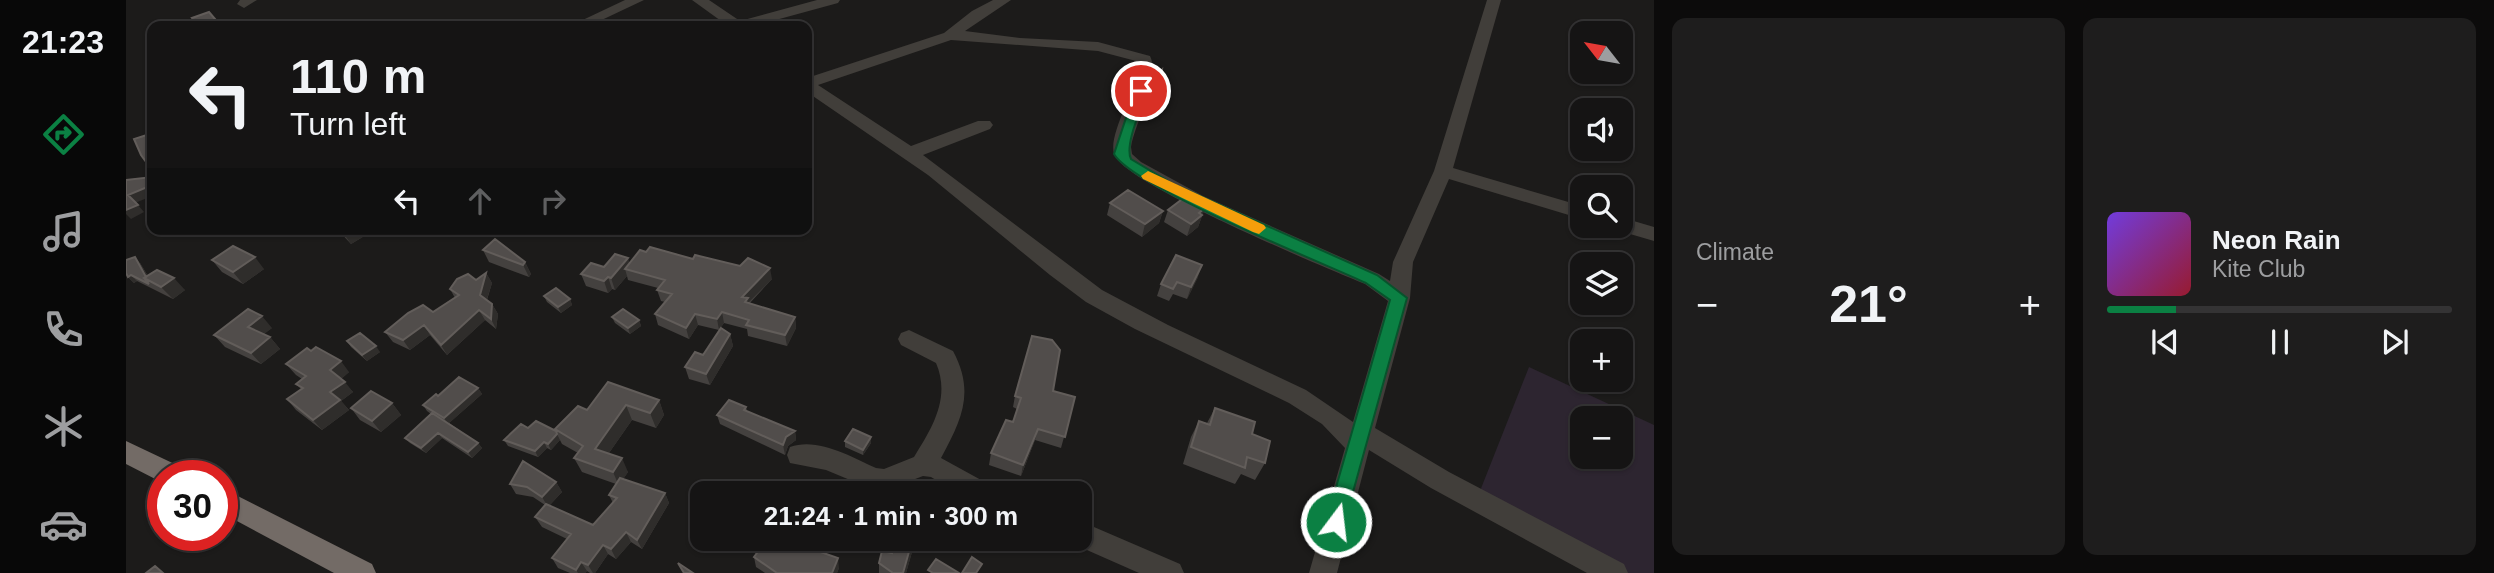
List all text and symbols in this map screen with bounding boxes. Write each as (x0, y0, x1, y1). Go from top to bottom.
north arrow (1570, 21, 1633, 84)
map controls (1570, 21, 1633, 469)
text: 21:23 (22, 24, 104, 60)
icon: left (175, 49, 266, 140)
text: 110 m (290, 49, 426, 103)
pin (1111, 61, 1171, 121)
icon: arrive (1122, 72, 1160, 110)
button: sound (1570, 98, 1633, 161)
text: Turn left (290, 106, 406, 142)
icon: directions (39, 110, 88, 159)
button: search (1570, 175, 1633, 238)
icon: left (388, 182, 426, 220)
icon: ahead (461, 182, 499, 220)
icon: right (534, 182, 572, 220)
icon: music (39, 207, 88, 256)
text: Neon Rain (2212, 225, 2341, 255)
text: Climate (1696, 239, 1774, 265)
button: layers (1570, 252, 1633, 315)
text: Kite Club (2212, 256, 2305, 282)
text: 21° (1829, 275, 1908, 333)
text: − (1696, 284, 1718, 326)
text: + (2019, 284, 2041, 326)
icon: phone (39, 305, 88, 354)
icon: previous (2146, 323, 2184, 361)
icon: pause (2261, 323, 2299, 361)
icon: next (2376, 323, 2414, 361)
button: + (1570, 329, 1633, 392)
icon: climate (39, 402, 88, 451)
button: − (1570, 406, 1633, 469)
speed limit sign: 30 (147, 460, 238, 551)
position arrow (1299, 485, 1373, 559)
icon: car (39, 500, 88, 549)
text: 21:24 · 1 min · 300 m (764, 501, 1018, 531)

